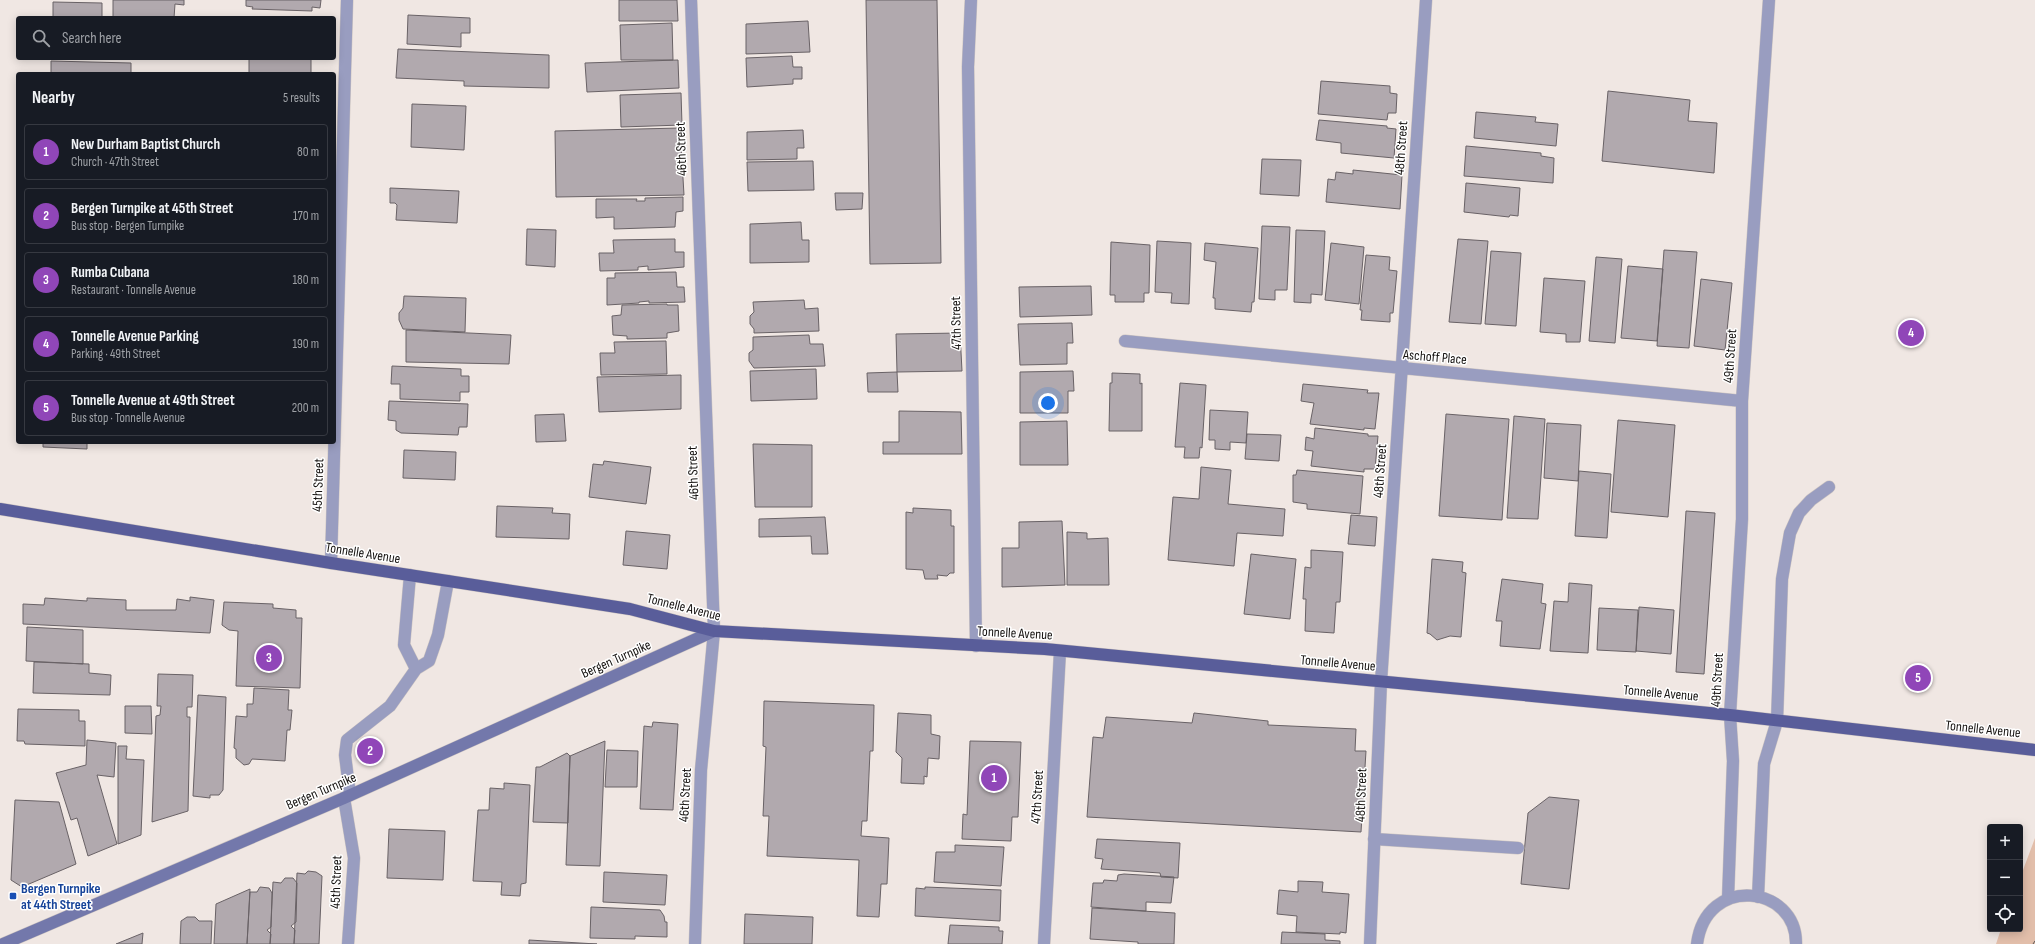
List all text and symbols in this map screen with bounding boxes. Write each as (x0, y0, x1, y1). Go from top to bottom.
search box (16, 16, 336, 60)
icon: search (30, 27, 52, 49)
text: Search here (62, 29, 122, 48)
text: Nearby (32, 88, 75, 108)
text: 5 results (283, 90, 320, 106)
street label: 48th Street (1391, 120, 1411, 176)
street label: 46th Street (672, 122, 690, 176)
text: New Durham Baptist Church (71, 135, 220, 154)
text: 1 (43, 144, 49, 160)
text: 80 m (297, 144, 319, 160)
text: Church · 47th Street (71, 154, 159, 170)
text: Bergen Turnpike at 45th Street (71, 199, 233, 218)
text: 2 (43, 208, 49, 224)
text: 170 m (293, 208, 319, 224)
text: Bus stop · Bergen Turnpike (71, 218, 184, 234)
text: Rumba Cubana (71, 263, 149, 282)
text: 3 (43, 272, 49, 288)
text: 180 m (293, 272, 319, 288)
text: Restaurant · Tonnelle Avenue (71, 282, 196, 298)
street label: 47th Street (947, 296, 965, 350)
pin: 4 (1898, 318, 1924, 348)
text: Tonnelle Avenue Parking (71, 327, 199, 346)
street label: 49th Street (1720, 328, 1740, 384)
text: 4 (43, 336, 49, 352)
text: 190 m (292, 336, 319, 352)
text: Parking · 49th Street (71, 346, 160, 362)
street label: Aschoff Place (1402, 346, 1468, 368)
text: Tonnelle Avenue at 49th Street (71, 391, 235, 410)
your location (1038, 393, 1058, 413)
text: 5 (43, 400, 49, 416)
text: 200 m (292, 400, 319, 416)
text: Bus stop · Tonnelle Avenue (71, 410, 185, 426)
street label: 48th Street (1370, 443, 1390, 499)
street label: 46th Street (684, 446, 702, 500)
street label: 45th Street (309, 458, 327, 512)
street label: Tonnelle Avenue (324, 539, 402, 567)
street label: Tonnelle Avenue (645, 590, 723, 624)
street label: Tonnelle Avenue (977, 623, 1053, 643)
street label: Bergen Turnpike (578, 636, 654, 682)
pin: 3 (256, 643, 282, 673)
street label: Tonnelle Avenue (1300, 651, 1376, 675)
street label: 49th Street (1707, 652, 1727, 708)
pin: 5 (1905, 663, 1931, 693)
street label: Tonnelle Avenue (1623, 681, 1699, 705)
street label: Tonnelle Avenue (1945, 717, 2021, 741)
pin: 2 (357, 736, 383, 766)
pin: 1 (981, 763, 1007, 793)
street label: 46th Street (675, 768, 695, 822)
street label: 48th Street (1352, 768, 1370, 822)
street label: Bergen Turnpike (283, 769, 359, 813)
street label: 47th Street (1027, 770, 1047, 824)
map controls (1987, 824, 2023, 932)
button: + (1987, 824, 2023, 860)
street label: 45th Street (327, 855, 345, 909)
button: − (1987, 860, 2023, 896)
place label: Bergen Turnpike at 44th Street (21, 880, 100, 913)
marker: Bergen Turnpike at 44th Street (8, 891, 18, 901)
button: locate (1987, 896, 2023, 932)

